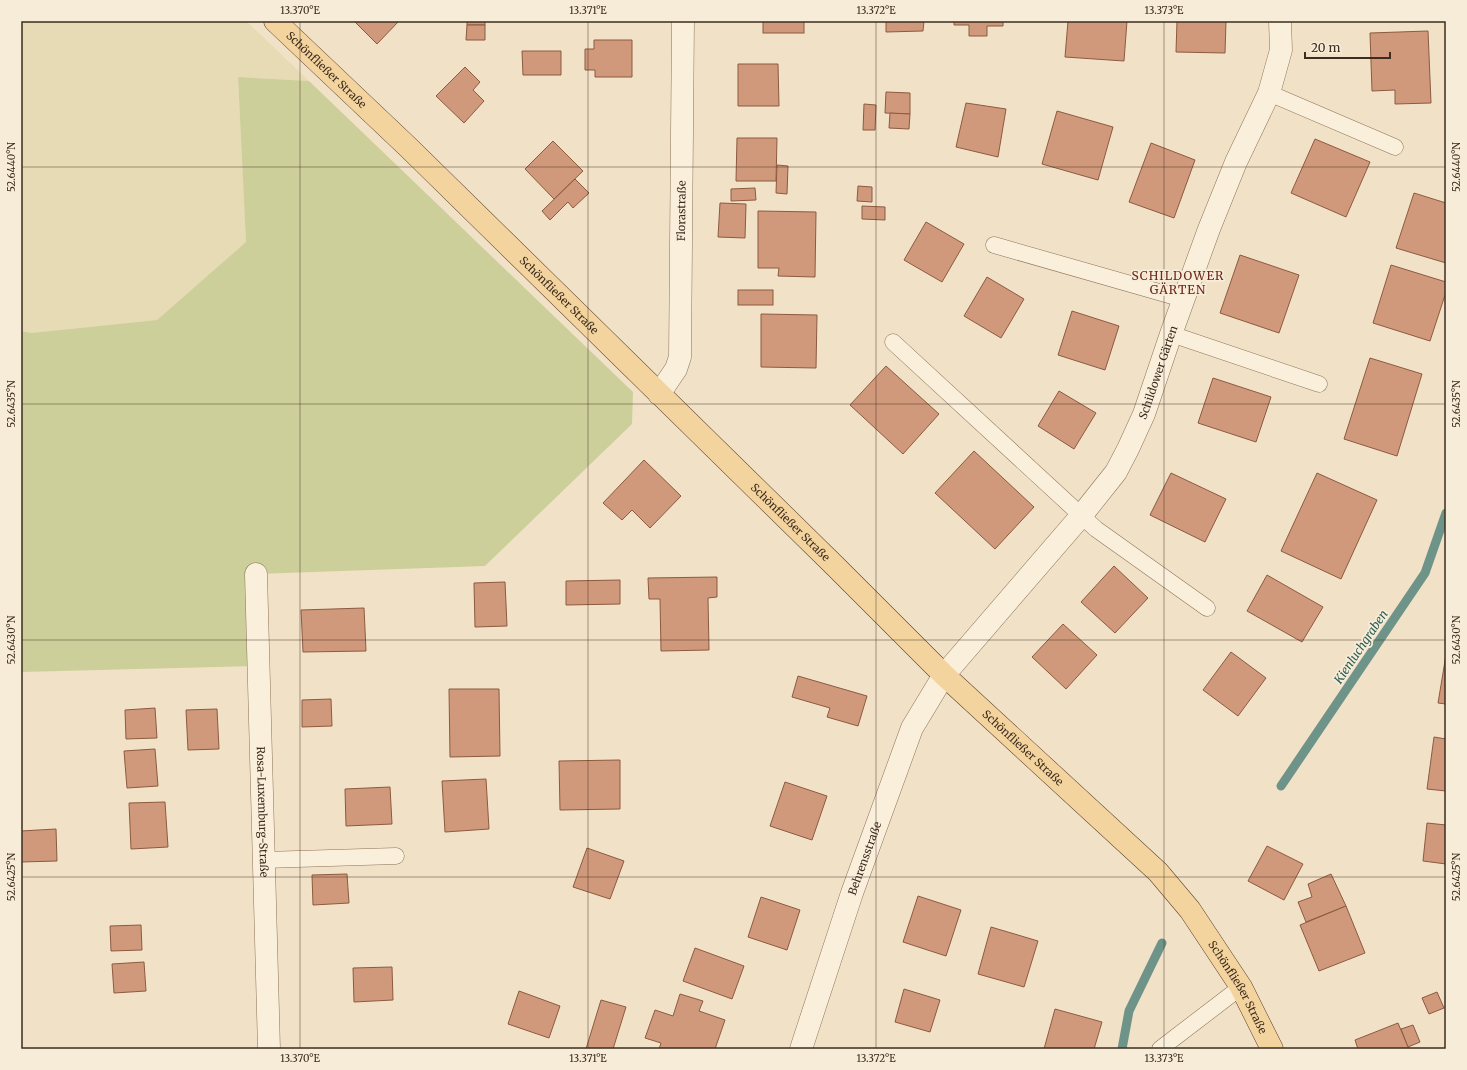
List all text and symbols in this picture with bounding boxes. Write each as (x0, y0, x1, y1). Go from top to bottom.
text: 13.370°E (280, 4, 320, 17)
text: 13.371°E (569, 4, 607, 17)
text: 13.372°E (856, 4, 896, 17)
text: 13.373°E (1145, 4, 1184, 17)
street label: Schönfließer Straße (283, 29, 370, 111)
scale bar (1305, 34, 1390, 60)
text: 20 m (1311, 40, 1340, 55)
text: 52.6440°N (5, 142, 18, 192)
text: 52.6440°N (1450, 142, 1463, 192)
street label: Florastraße (674, 180, 689, 241)
street label: Schönfließer Straße (517, 253, 602, 337)
district label: SCHILDOWER GÄRTEN (1132, 268, 1224, 297)
street label: Schildower Gärten (1136, 323, 1181, 422)
text: 52.6435°N (5, 380, 18, 428)
text: 52.6435°N (1450, 380, 1463, 428)
street label: Schönfließer Straße (748, 480, 833, 564)
water label: Kienluchgraben (1330, 607, 1391, 687)
text: 52.6430°N (5, 615, 18, 664)
text: 52.6430°N (1450, 615, 1463, 664)
street label: Schönfließer Straße (980, 707, 1067, 789)
street label: Rosa-Luxemburg-Straße (254, 746, 271, 878)
street label: Behrensstraße (845, 819, 884, 897)
text: 52.6425°N (5, 853, 18, 901)
text: 52.6425°N (1450, 853, 1463, 901)
street label: Schönfließer Straße (1205, 938, 1270, 1036)
text: 13.370°E (280, 1052, 320, 1065)
text: 13.371°E (569, 1052, 607, 1065)
text: 13.372°E (856, 1052, 896, 1065)
text: 13.373°E (1145, 1052, 1184, 1065)

